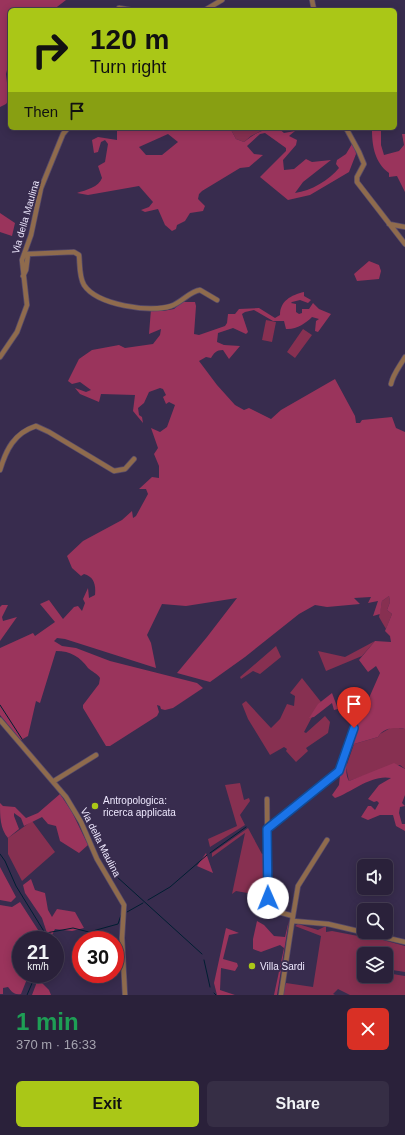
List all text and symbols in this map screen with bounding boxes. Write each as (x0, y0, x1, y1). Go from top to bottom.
icon: right (24, 24, 76, 76)
text: 120 m (90, 24, 169, 55)
text: Turn right (90, 57, 166, 77)
icon: arrive (66, 100, 88, 122)
text: Then (24, 103, 58, 120)
street label: Via della Maulina (10, 179, 41, 255)
pin (337, 687, 371, 728)
icon: arrive (343, 693, 365, 715)
place label: Antropologica: ricerca applicata (103, 795, 176, 818)
marker: Antropologica: ricerca applicata (90, 801, 100, 811)
street label: Via della Maulina (78, 806, 123, 879)
map controls (357, 859, 393, 983)
button: sound (357, 859, 393, 895)
position arrow (247, 877, 289, 919)
button: search (357, 903, 393, 939)
speed limit sign: 30 (72, 931, 124, 983)
text: 21 (27, 941, 49, 963)
button: layers (357, 947, 393, 983)
text: km/h (27, 961, 49, 972)
marker: Villa Sardi (247, 961, 257, 971)
place label: Villa Sardi (260, 961, 305, 972)
text: 1 min (16, 1008, 79, 1035)
button: close (347, 1008, 389, 1050)
text: 370 m · 16:33 (16, 1037, 96, 1052)
button: Exit (16, 1081, 199, 1127)
button: Share (207, 1081, 389, 1127)

